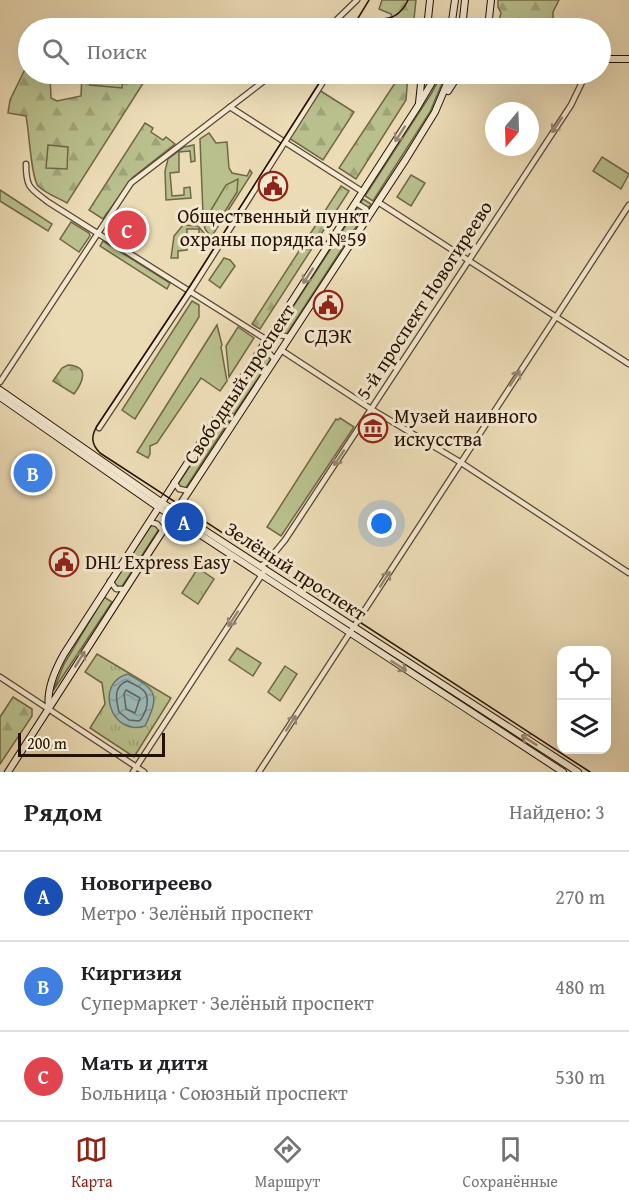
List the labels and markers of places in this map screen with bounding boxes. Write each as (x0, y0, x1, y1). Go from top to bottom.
public building icon: Общественный пункт охраны порядка №59 (257, 170, 289, 202)
place label: Общественный пункт охраны порядка №59 (177, 201, 369, 253)
pin: C (108, 208, 146, 252)
public building icon: СДЭК (312, 289, 344, 321)
place label: СДЭК (304, 321, 352, 350)
place label: Музей наивного искусства (394, 401, 538, 453)
museum icon: Музей наивного искусства (357, 412, 389, 444)
pin: B (14, 450, 52, 496)
pin: A (164, 500, 204, 544)
public building icon: DHL Express Easy (48, 546, 80, 578)
place label: DHL Express Easy (85, 547, 231, 576)

